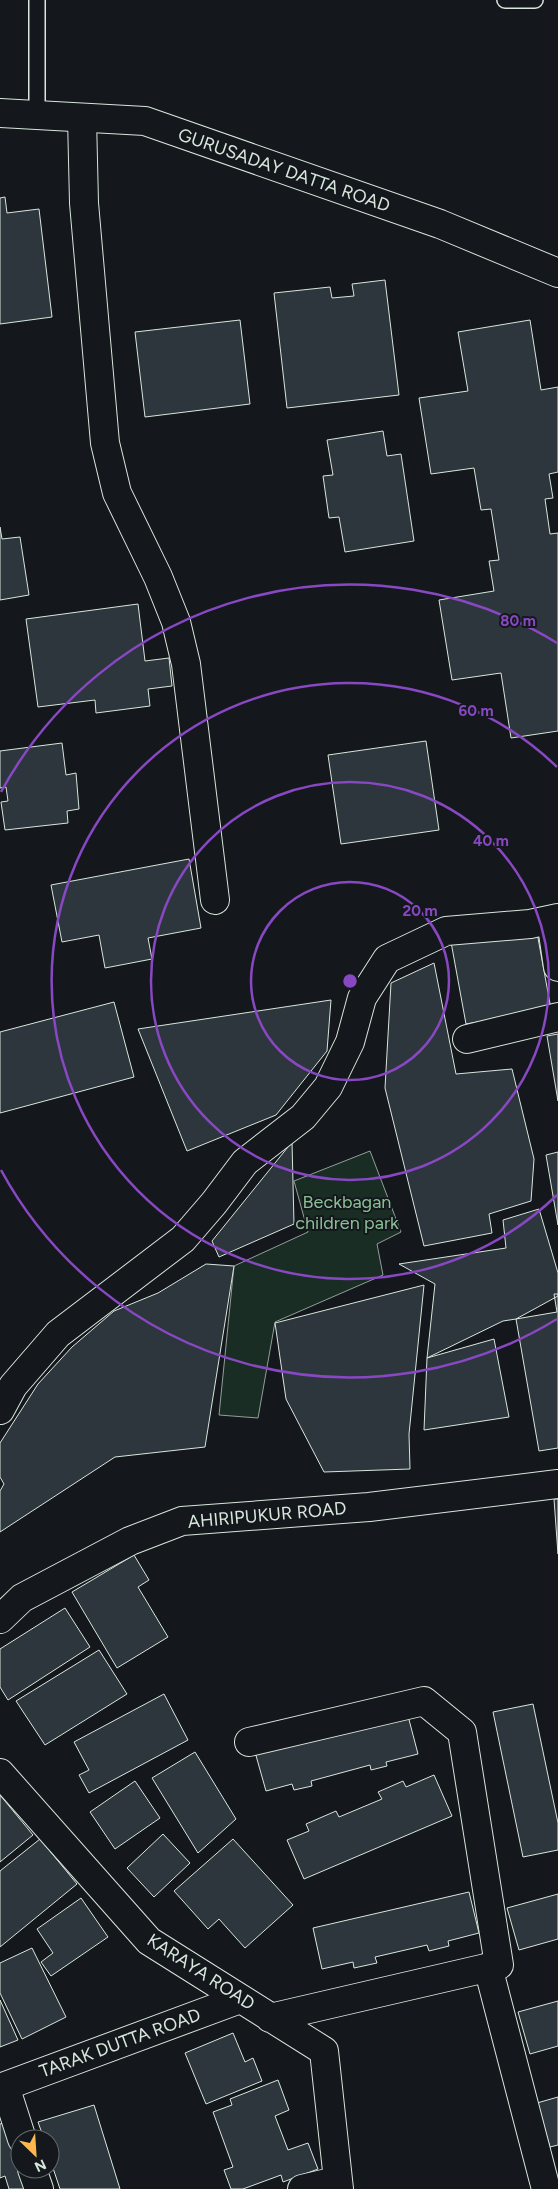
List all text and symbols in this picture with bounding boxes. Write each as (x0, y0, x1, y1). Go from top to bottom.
street label: GURUSADAY DATTA ROAD (175, 123, 393, 217)
text: 80 m (500, 612, 536, 630)
text: 60 m (458, 702, 494, 720)
text: 40 m (473, 832, 509, 850)
text: 20 m (402, 902, 438, 920)
centre of rings (341, 972, 359, 990)
park label: Beckbagan children park (295, 1191, 399, 1234)
street label: AHIRIPUKUR ROAD (187, 1497, 347, 1533)
street label: KARAYA ROAD (143, 1929, 259, 2015)
street label: TARAK DUTTA ROAD (36, 2004, 204, 2082)
north arrow (10, 2129, 60, 2179)
text: N (32, 2155, 49, 2175)

